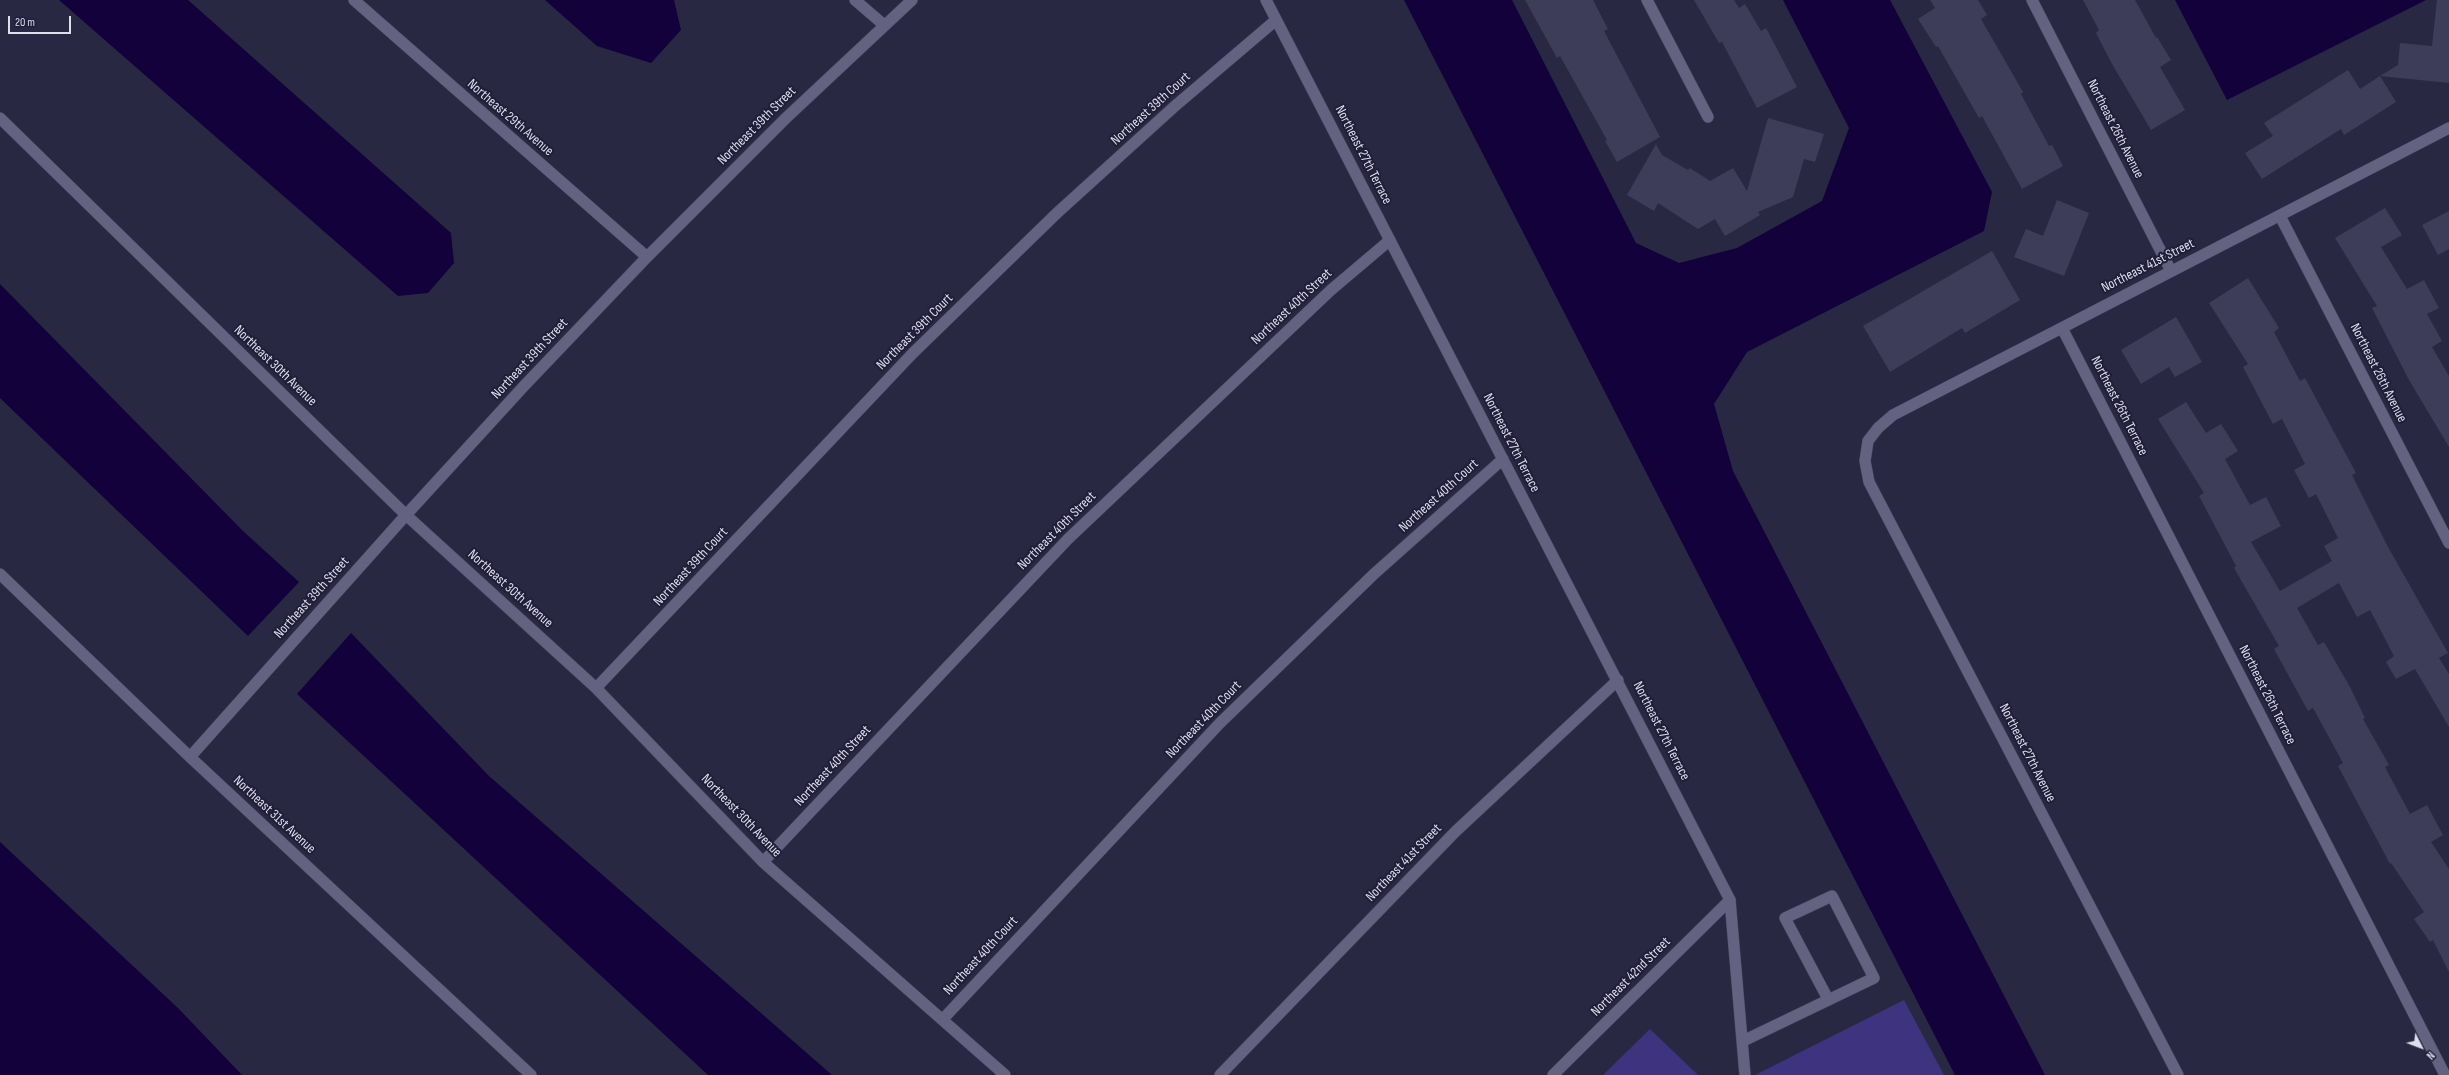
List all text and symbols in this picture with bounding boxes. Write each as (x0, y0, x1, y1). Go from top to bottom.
scale bar (10, 8, 73, 34)
text: 20 m (15, 15, 35, 30)
street label: Northeast 39th Court (1108, 69, 1194, 149)
street label: Northeast 29th Avenue (463, 76, 557, 160)
street label: Northeast 26th Avenue (2083, 77, 2147, 181)
street label: Northeast 39th Street (714, 83, 800, 169)
street label: Northeast 27th Terrace (1331, 103, 1395, 207)
street label: Northeast 41st Street (2099, 235, 2197, 297)
street label: Northeast 40th Street (1248, 265, 1336, 349)
street label: Northeast 39th Court (873, 290, 957, 374)
street label: Northeast 39th Street (488, 315, 572, 403)
street label: Northeast 26th Avenue (2346, 321, 2410, 425)
street label: Northeast 30th Avenue (230, 322, 320, 410)
street label: Northeast 26th Terrace (2087, 354, 2151, 458)
street label: Northeast 27th Terrace (1479, 391, 1543, 495)
street label: Northeast 40th Court (1396, 456, 1482, 536)
street label: Northeast 40th Street (1014, 488, 1100, 574)
street label: Northeast 39th Court (650, 524, 732, 610)
street label: Northeast 30th Avenue (464, 546, 556, 632)
street label: Northeast 39th Street (271, 554, 353, 642)
street label: Northeast 26th Terrace (2235, 643, 2299, 747)
street label: Northeast 40th Court (1163, 678, 1245, 762)
street label: Northeast 27th Terrace (1629, 679, 1693, 783)
street label: Northeast 27th Avenue (1995, 701, 2059, 805)
street label: Northeast 40th Street (791, 722, 875, 810)
street label: Northeast 30th Avenue (697, 771, 785, 861)
street label: Northeast 31st Avenue (229, 773, 319, 857)
street label: Northeast 41st Street (1363, 821, 1445, 905)
street label: Northeast 40th Court (940, 913, 1022, 999)
street label: Northeast 42nd Street (1588, 934, 1674, 1020)
north arrow (2401, 1027, 2441, 1067)
text: N (2423, 1049, 2437, 1062)

